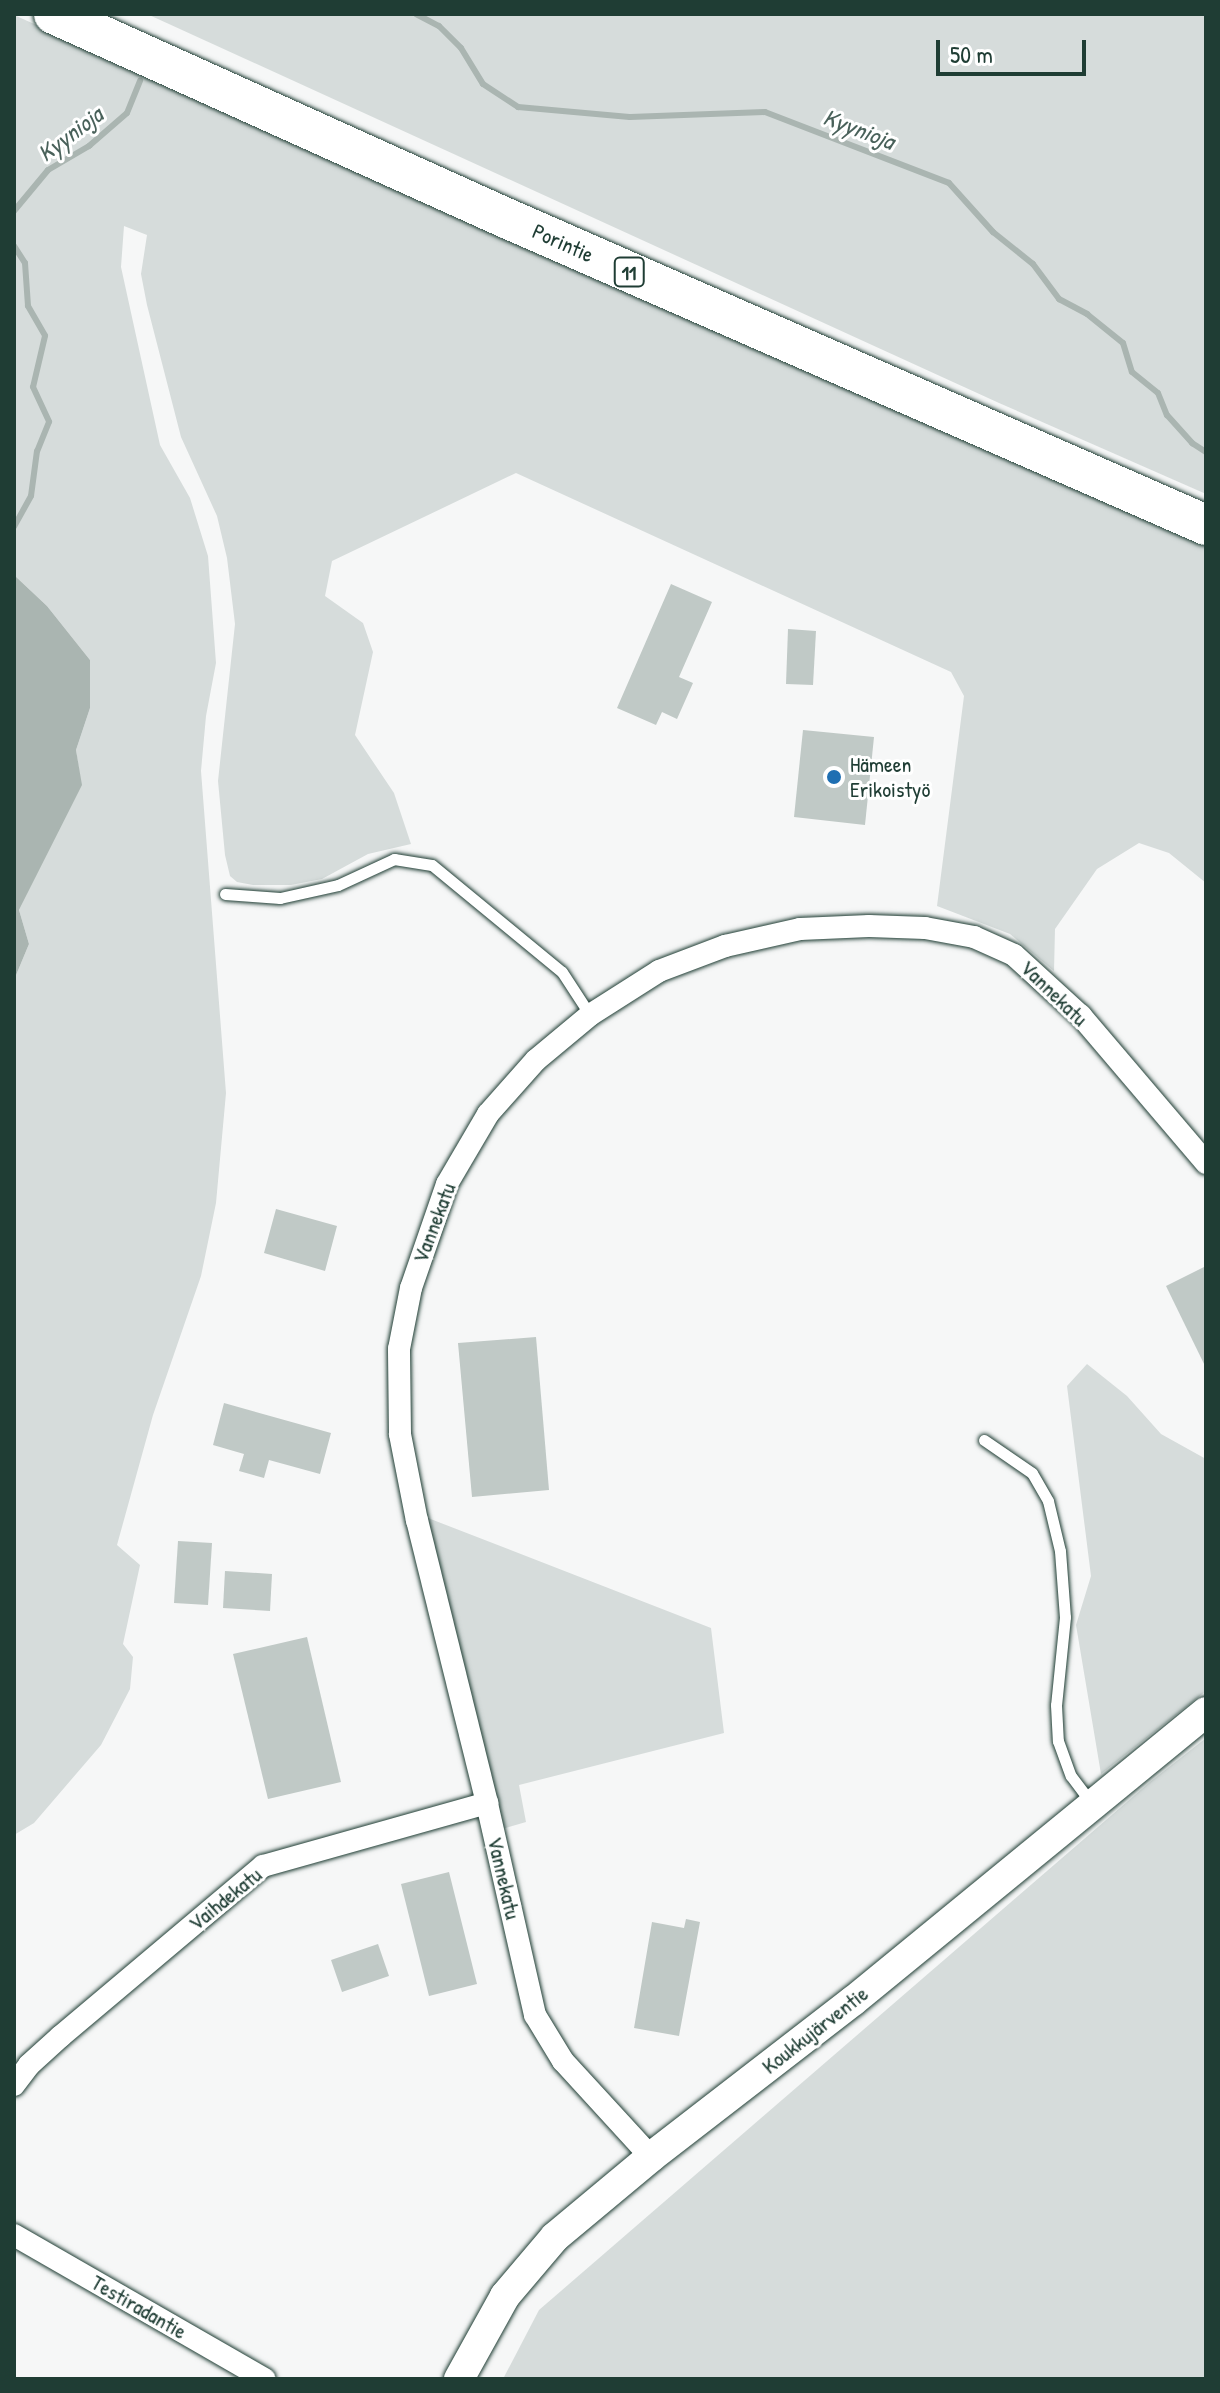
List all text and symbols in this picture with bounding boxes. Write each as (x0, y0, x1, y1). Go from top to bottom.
scale bar (940, 24, 1090, 74)
text: 50 m (950, 38, 993, 70)
water label: Kyynioja (32, 100, 108, 168)
water label: Kyynioja (819, 102, 899, 156)
street label: Porintie (528, 218, 598, 268)
road number: 11 (613, 256, 645, 288)
place label: Hämeen Erikoistyö (850, 751, 930, 802)
marker: Hämeen Erikoistyö (825, 768, 843, 786)
street label: Vannekatu (1015, 954, 1093, 1032)
street label: Vannekatu (407, 1179, 461, 1267)
street label: Vannekatu (482, 1834, 526, 1922)
street label: Vaihdekatu (183, 1861, 267, 1937)
street label: Koukkujärventie (757, 1980, 873, 2080)
street label: Testiradantie (87, 2269, 191, 2345)

